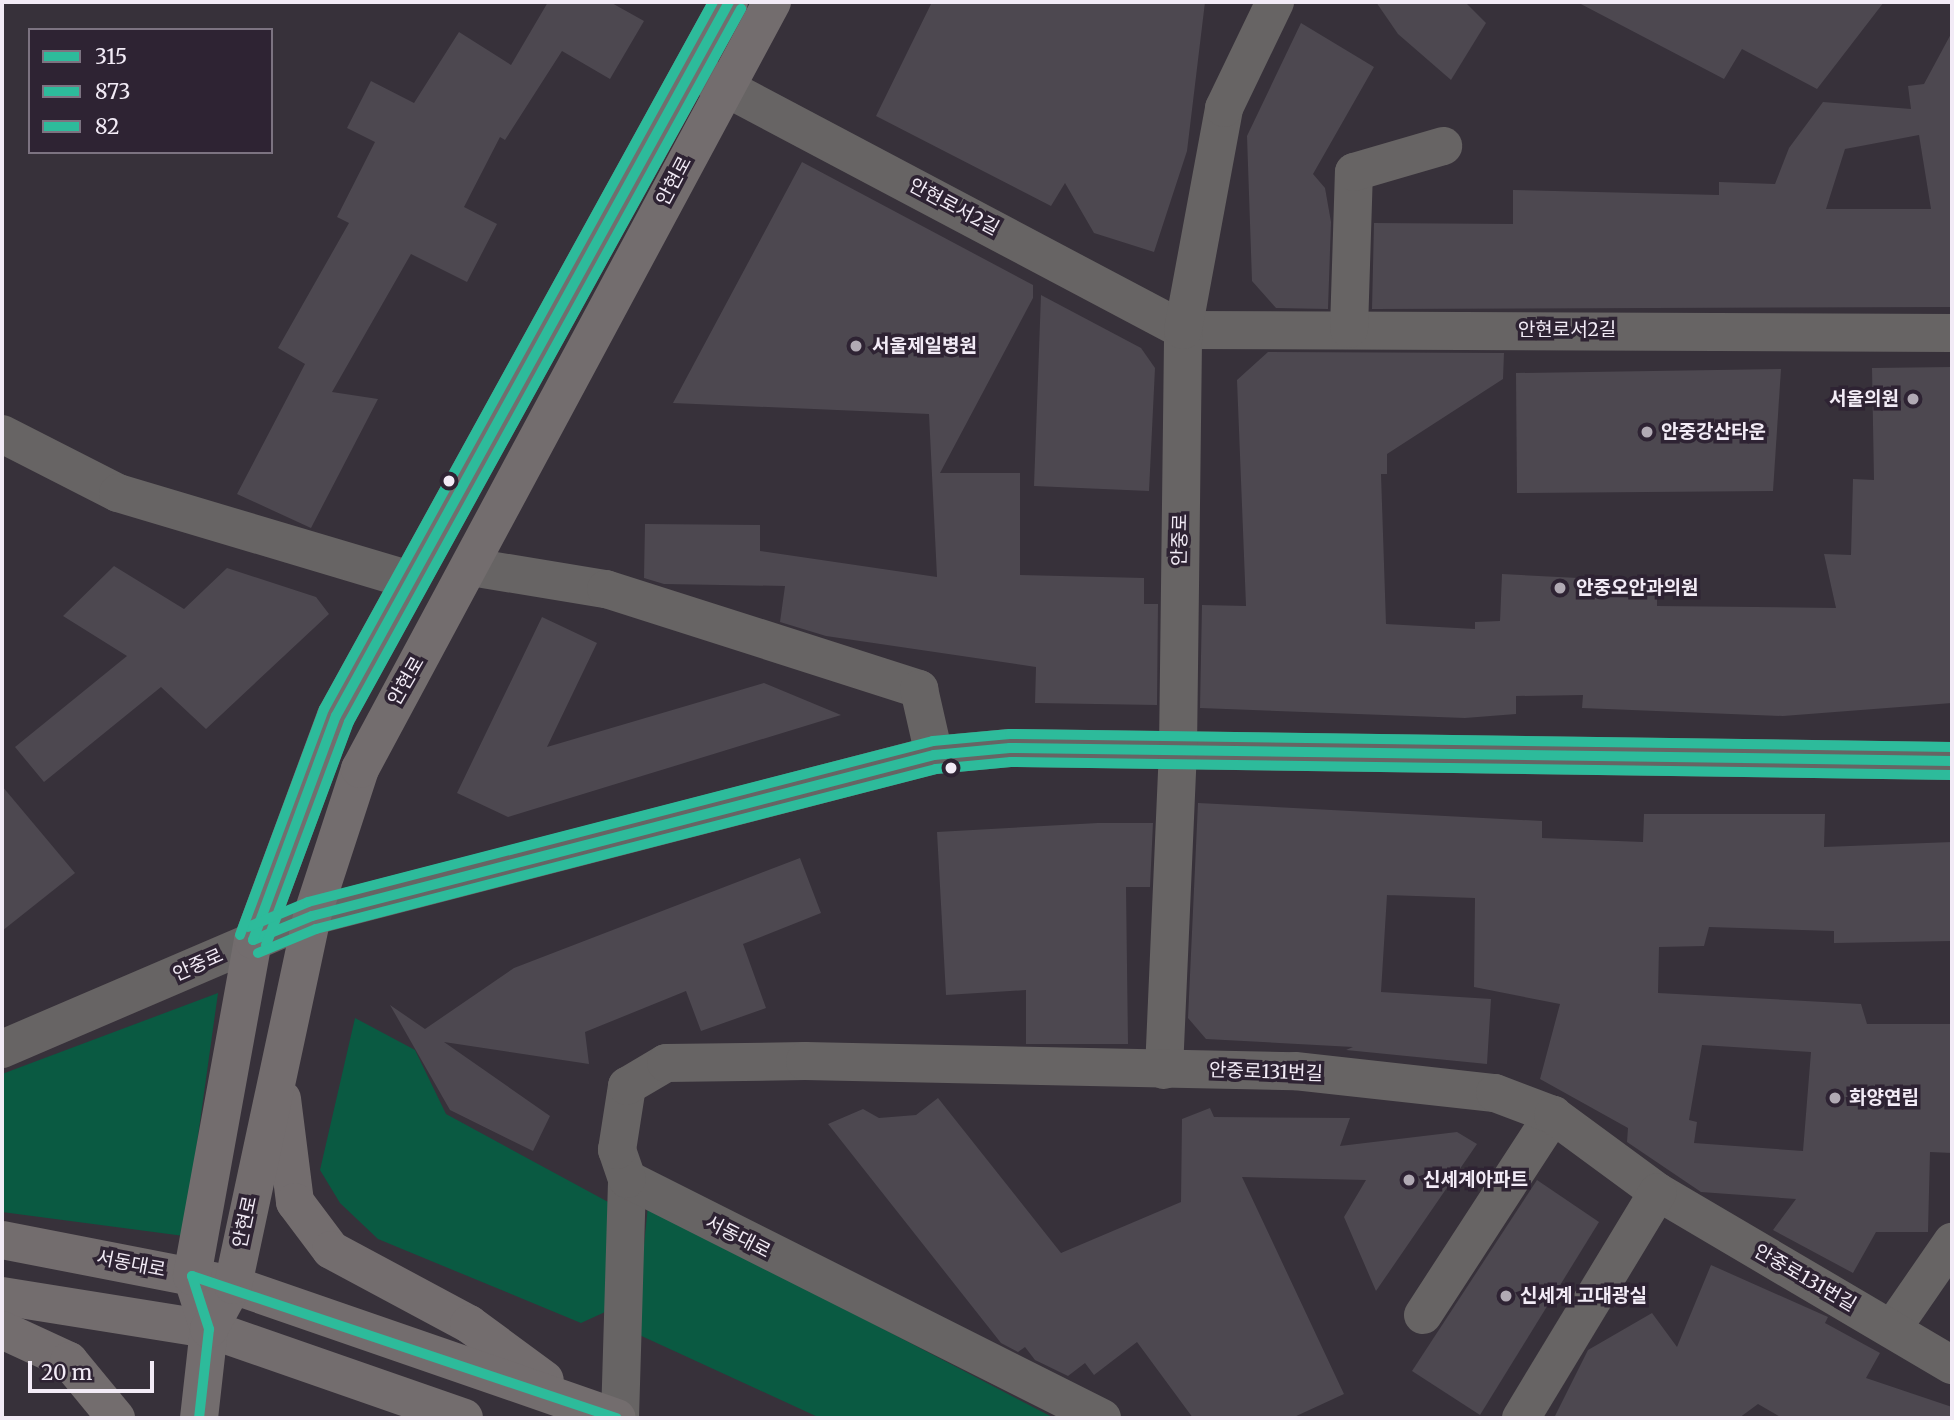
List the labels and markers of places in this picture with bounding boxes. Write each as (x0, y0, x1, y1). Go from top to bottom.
place label: 서울제일병원 (872, 335, 977, 357)
marker: 서울제일병원 (846, 336, 866, 356)
place label: 서울의원 (1829, 388, 1899, 410)
marker: 서울의원 (1905, 391, 1921, 407)
place label: 안중강산타운 (1661, 421, 1766, 443)
marker: 안중강산타운 (1639, 424, 1655, 440)
unlabelled marker (442, 474, 456, 488)
place label: 안중오안과의원 (1576, 577, 1698, 599)
marker: 안중오안과의원 (1550, 578, 1570, 598)
unlabelled marker (944, 761, 958, 775)
place label: 화양연립 (1849, 1087, 1919, 1109)
marker: 화양연립 (1827, 1090, 1843, 1106)
place label: 신세계아파트 (1423, 1169, 1528, 1191)
marker: 신세계아파트 (1401, 1172, 1417, 1188)
place label: 신세계 고대광실 (1520, 1285, 1647, 1307)
marker: 신세계 고대광실 (1498, 1288, 1514, 1304)

